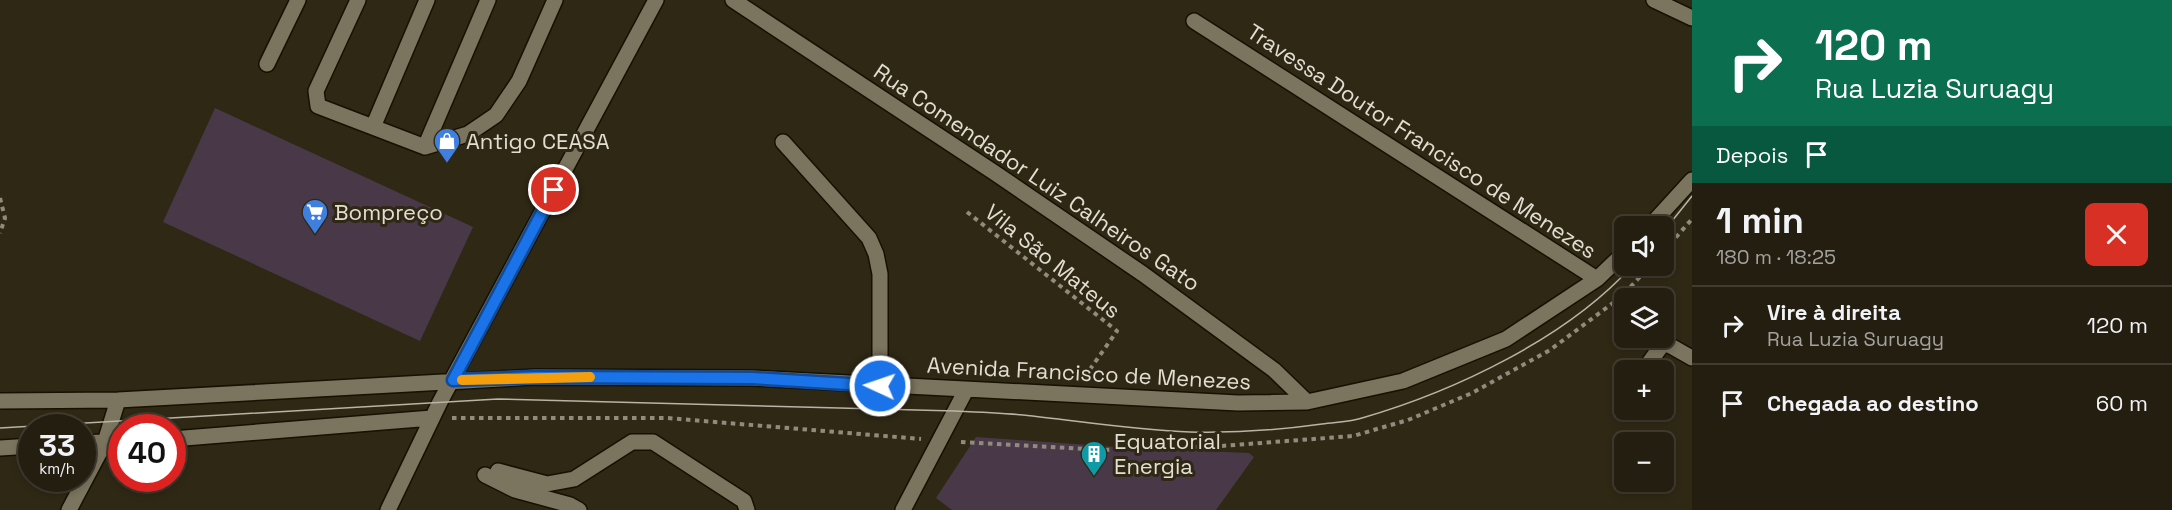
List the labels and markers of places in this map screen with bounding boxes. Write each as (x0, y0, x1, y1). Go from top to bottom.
shop icon: Antigo CEASA (432, 126, 462, 164)
place label: Antigo CEASA (466, 127, 610, 155)
pin (528, 164, 579, 215)
supermarket icon: Bompreço (300, 197, 330, 235)
place label: Bompreço (334, 198, 443, 226)
place label: Equatorial Energia (1114, 427, 1221, 480)
building icon: Equatorial Energia (1079, 439, 1109, 477)

